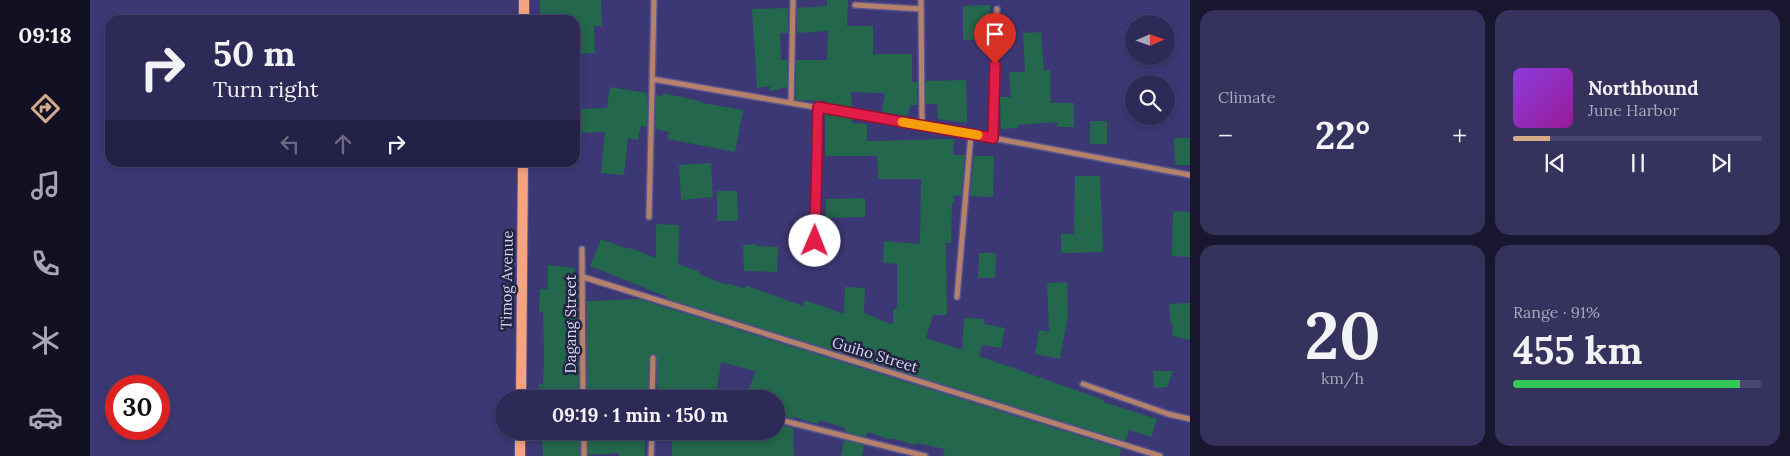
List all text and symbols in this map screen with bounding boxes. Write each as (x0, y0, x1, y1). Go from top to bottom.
pin (974, 13, 1016, 64)
north arrow (1125, 15, 1175, 65)
map controls (1125, 15, 1175, 125)
icon: arrive (981, 20, 1009, 48)
text: 09:18 (18, 21, 72, 49)
text: 50 m (213, 31, 296, 76)
icon: right (130, 35, 195, 100)
text: Turn right (213, 75, 318, 103)
button: search (1125, 75, 1175, 125)
text: Northbound (1588, 76, 1699, 100)
text: Climate (1218, 87, 1275, 107)
icon: directions (28, 91, 63, 126)
text: June Harbor (1588, 100, 1679, 120)
text: 22° (1315, 111, 1370, 159)
text: − (1218, 118, 1233, 154)
text: + (1452, 118, 1467, 154)
icon: left (276, 130, 304, 158)
icon: ahead (329, 130, 357, 158)
icon: right (382, 130, 410, 158)
icon: previous (1541, 149, 1569, 177)
icon: pause (1624, 149, 1652, 177)
icon: next (1707, 149, 1735, 177)
icon: music (28, 168, 63, 203)
position arrow (788, 214, 840, 266)
street label: Timog Avenue (496, 230, 517, 330)
icon: phone (28, 246, 63, 281)
street label: Dagang Street (561, 274, 580, 373)
text: 20 (1305, 294, 1381, 377)
text: Range · 91% (1513, 302, 1600, 322)
icon: climate (28, 323, 63, 358)
text: 455 km (1513, 326, 1642, 374)
street label: Guiho Street (830, 332, 921, 377)
text: km/h (1321, 368, 1364, 388)
speed limit sign: 30 (105, 375, 170, 440)
icon: car (28, 400, 63, 435)
text: 09:19 · 1 min · 150 m (552, 403, 728, 427)

